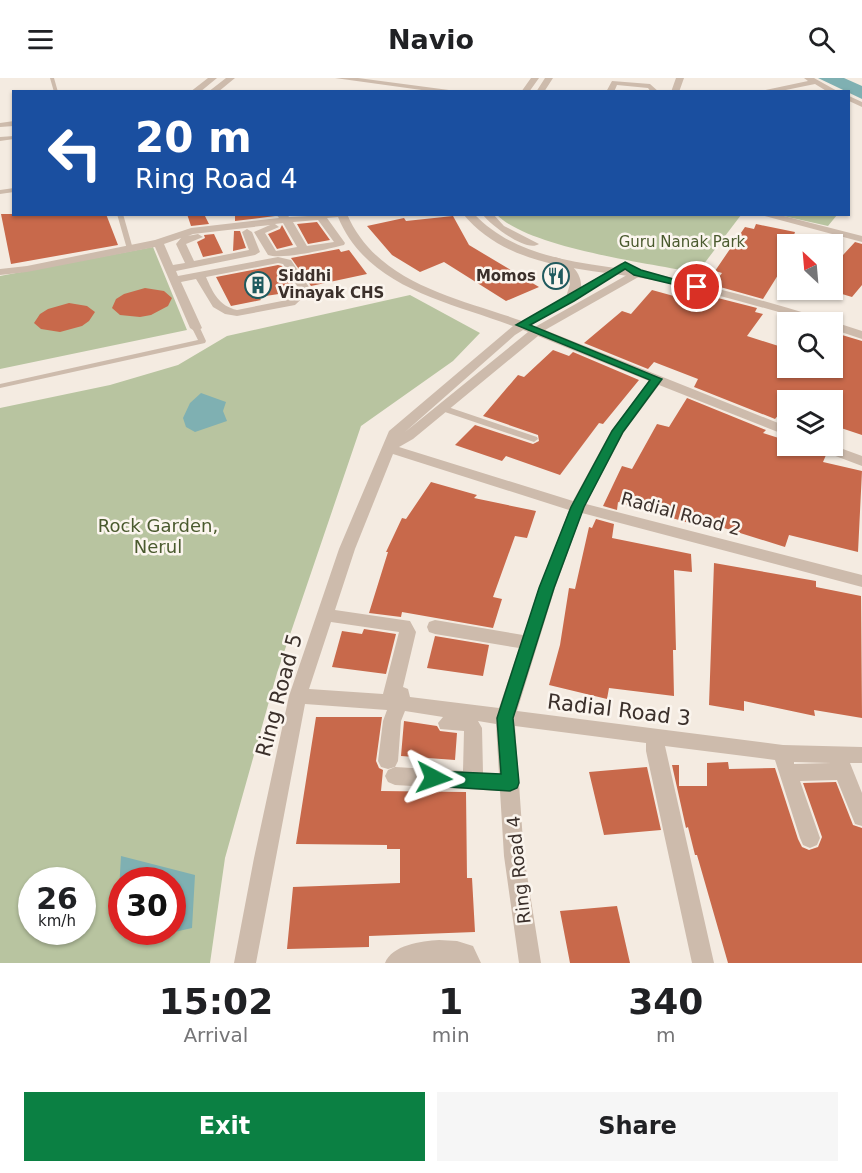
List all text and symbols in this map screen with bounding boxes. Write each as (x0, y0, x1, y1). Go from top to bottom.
icon: menu (24, 23, 57, 56)
icon: search (805, 23, 838, 56)
text: Navio (388, 24, 474, 55)
text: 20 m (135, 113, 252, 162)
icon: left (36, 114, 114, 192)
text: Ring Road 4 (135, 163, 298, 194)
park label: Guru Nanak Park (619, 233, 746, 251)
north arrow (777, 234, 843, 300)
map controls (777, 234, 843, 456)
restaurant icon: Momos (541, 261, 571, 291)
pin (671, 261, 722, 312)
place label: Siddhi Vinayak CHS (278, 267, 384, 302)
place label: Momos (476, 267, 536, 285)
building icon: Siddhi Vinayak CHS (243, 270, 273, 300)
icon: arrive (680, 270, 713, 303)
button: search (777, 312, 843, 378)
button: layers (777, 390, 843, 456)
street label: Radial Road 2 (619, 487, 744, 540)
park label: Rock Garden, Nerul (98, 515, 218, 557)
street label: Ring Road 5 (251, 631, 307, 759)
street label: Radial Road 3 (546, 689, 692, 731)
position arrow (402, 746, 466, 810)
street label: Ring Road 4 (502, 815, 535, 925)
speed limit sign: 30 (108, 867, 186, 945)
text: 26 (36, 881, 78, 916)
text: km/h (38, 912, 76, 930)
text: 15:02 (159, 981, 273, 1022)
text: 1 (438, 981, 463, 1022)
text: 340 (628, 981, 703, 1022)
text: Arrival (183, 1023, 248, 1047)
text: min (432, 1023, 470, 1047)
text: m (656, 1023, 676, 1047)
button: Exit (24, 1092, 425, 1161)
button: Share (437, 1092, 838, 1161)

